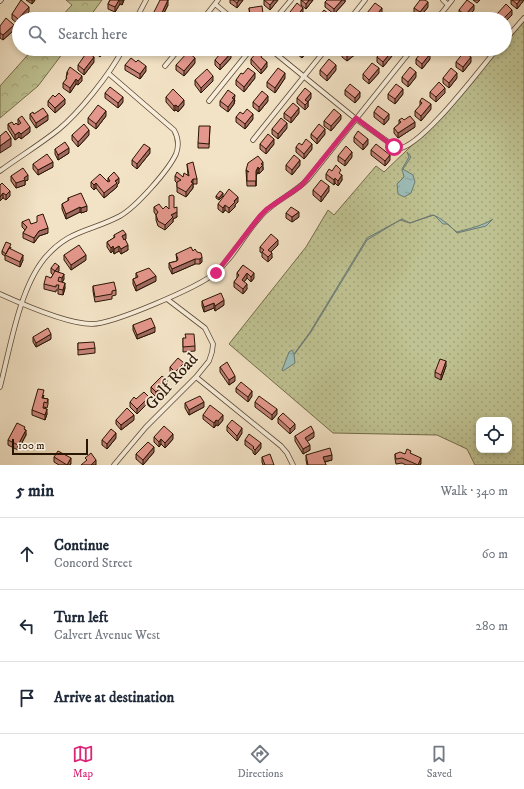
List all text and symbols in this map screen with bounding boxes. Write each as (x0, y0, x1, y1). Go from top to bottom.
search box (12, 12, 512, 56)
icon: search (26, 23, 48, 45)
text: Search here (58, 25, 127, 44)
route start (385, 138, 403, 156)
route end (207, 264, 225, 282)
street label: Golf Road (140, 348, 203, 415)
map controls (476, 417, 512, 453)
button: locate (476, 417, 512, 453)
scale bar (12, 437, 88, 456)
text: 100 m (18, 439, 44, 453)
text: 5 min (16, 480, 54, 502)
text: Walk · 340 m (440, 483, 508, 499)
text: Continue (54, 536, 109, 555)
icon: ahead (16, 543, 38, 565)
text: 60 m (482, 546, 508, 562)
text: Concord Street (54, 555, 132, 571)
text: Turn left (54, 608, 108, 627)
icon: left (16, 615, 38, 637)
text: 280 m (476, 618, 508, 634)
text: Calvert Avenue West (54, 627, 160, 643)
icon: arrive (16, 687, 38, 709)
text: Arrive at destination (54, 688, 174, 707)
tab: Map (72, 743, 94, 781)
tab: Directions (238, 743, 283, 781)
tab: Saved (427, 743, 452, 781)

